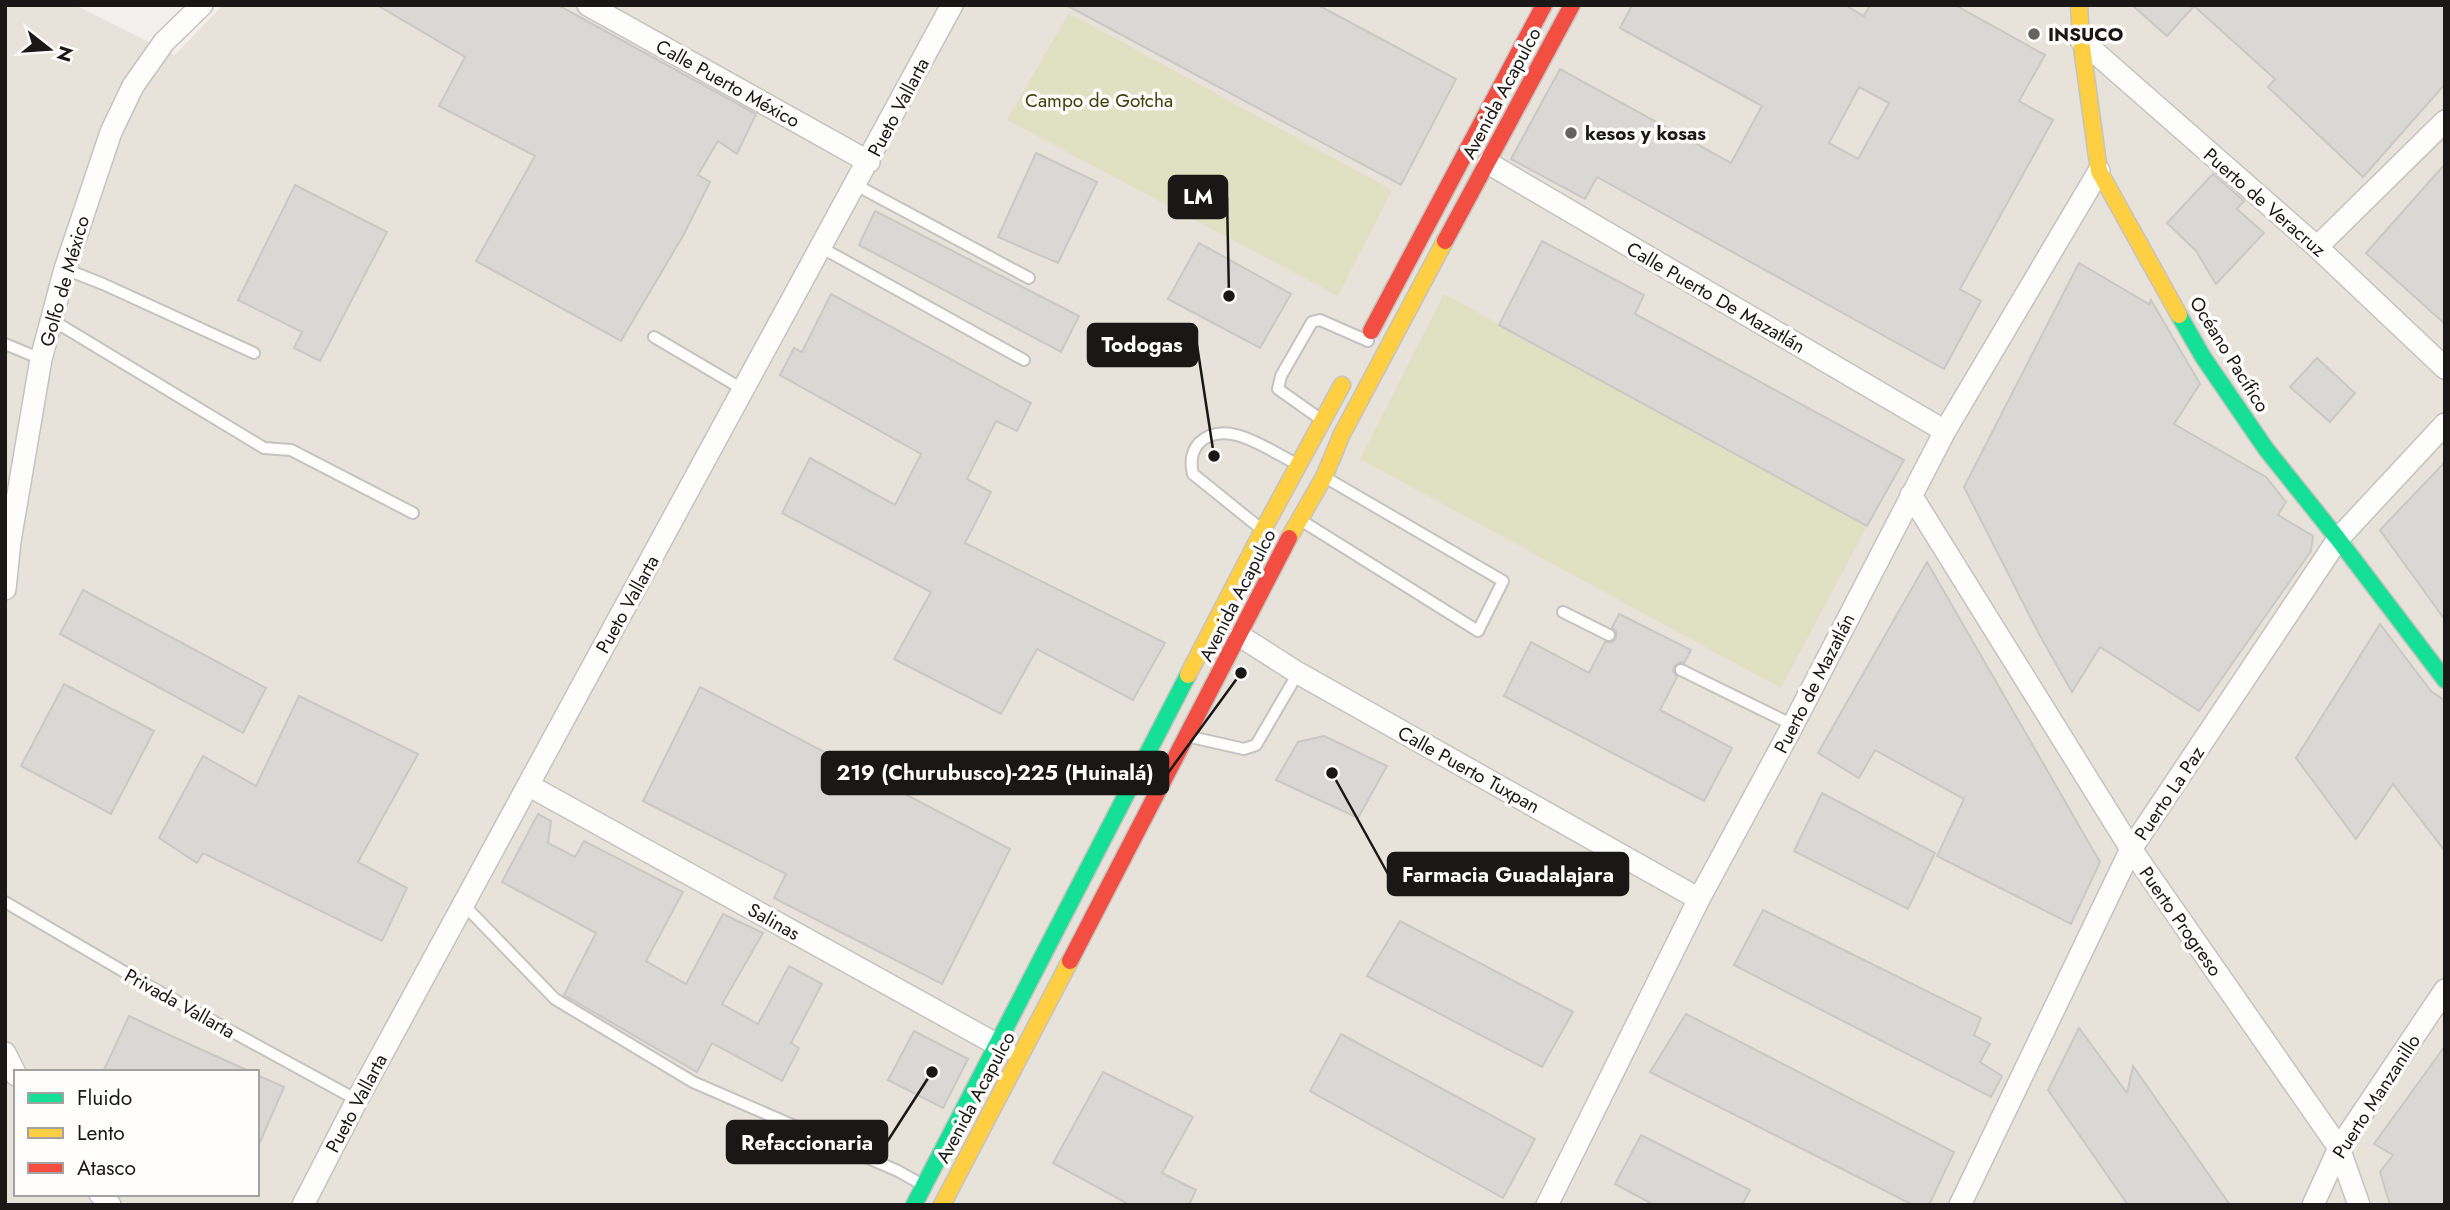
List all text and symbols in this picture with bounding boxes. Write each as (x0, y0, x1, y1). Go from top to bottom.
north arrow (14, 14, 84, 84)
place label: INSUCO (2048, 21, 2123, 48)
street label: Avenida Acapulco (1455, 23, 1548, 164)
marker: INSUCO (2026, 26, 2042, 42)
street label: Calle Puerto México (651, 33, 805, 134)
text: N (50, 43, 80, 65)
street label: Pueto Vallarta (861, 53, 936, 161)
park label: Campo de Gotcha (1025, 87, 1173, 114)
place label: kesos y kosas (1585, 120, 1706, 147)
marker: kesos y kosas (1563, 125, 1579, 141)
street label: Puerto de Veracruz (2198, 142, 2332, 263)
callout: LM (1169, 176, 1227, 218)
text: LM (1183, 182, 1213, 212)
street label: Golfo de México (33, 213, 96, 350)
street label: Calle Puerto De Mazatlán (1621, 235, 1810, 360)
street label: Océano Pacífico (2183, 291, 2276, 417)
callout: Todogas (1088, 324, 1197, 366)
text: Todogas (1101, 330, 1183, 360)
street label: Avenida Acapulco (1192, 524, 1282, 666)
street label: Pueto Vallarta (589, 550, 666, 658)
street label: Puerto de Mazatlán (1768, 609, 1861, 758)
street label: Calle Puerto Tuxpan (1393, 719, 1545, 820)
street label: Puerto La Paz (2128, 741, 2211, 846)
callout: 219 (Churubusco)-225 (Huinalá) (822, 752, 1168, 794)
text: 219 (Churubusco)-225 (Huinalá) (836, 758, 1154, 788)
callout: Farmacia Guadalajara (1388, 853, 1628, 895)
text: Farmacia Guadalajara (1402, 860, 1614, 890)
street label: Puerto Progreso (2133, 861, 2228, 982)
street label: Salinas (743, 896, 805, 947)
street label: Privada Vallarta (120, 962, 240, 1045)
street label: Avenida Acapulco (929, 1027, 1022, 1168)
street label: Puerto Manzanillo (2326, 1029, 2427, 1164)
street label: Pueto Vallarta (319, 1049, 394, 1157)
legend (14, 1070, 259, 1196)
text: Fluido (77, 1083, 132, 1113)
text: Lento (77, 1118, 125, 1148)
callout: Refaccionaria (727, 1121, 887, 1163)
text: Refaccionaria (741, 1128, 873, 1158)
text: Atasco (77, 1153, 136, 1183)

